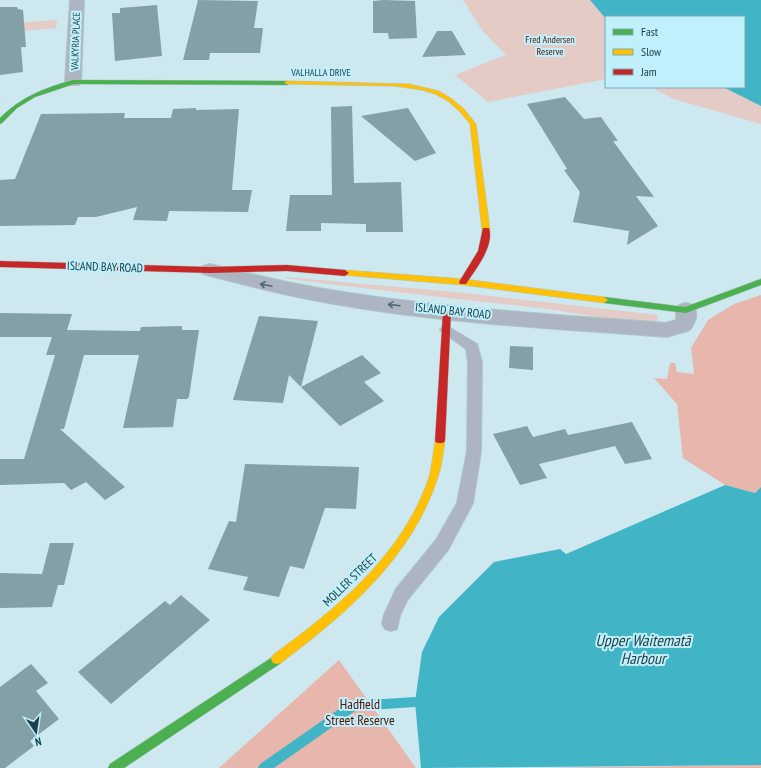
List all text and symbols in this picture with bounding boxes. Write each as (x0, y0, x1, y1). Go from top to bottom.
street label: VALKYRIA PLACE (68, 12, 83, 71)
legend (605, 16, 745, 88)
text: Fast (641, 24, 659, 39)
park label: Fred Andersen Reserve (525, 33, 575, 58)
text: Slow (641, 44, 662, 59)
text: Jam (640, 64, 657, 79)
street label: VALHALLA DRIVE (290, 66, 351, 79)
street label: ISLAND BAY ROAD (67, 258, 143, 275)
one-way arrow (260, 280, 273, 288)
street label: ISLAND BAY ROAD (414, 299, 492, 322)
one-way arrow (388, 301, 401, 309)
street label: MOLLER STREET (319, 550, 380, 609)
water label: Upper Waitematā Harbour (596, 630, 692, 668)
park label: Hadfield Street Reserve (325, 695, 395, 729)
north arrow (16, 712, 56, 752)
text: N (34, 734, 43, 749)

